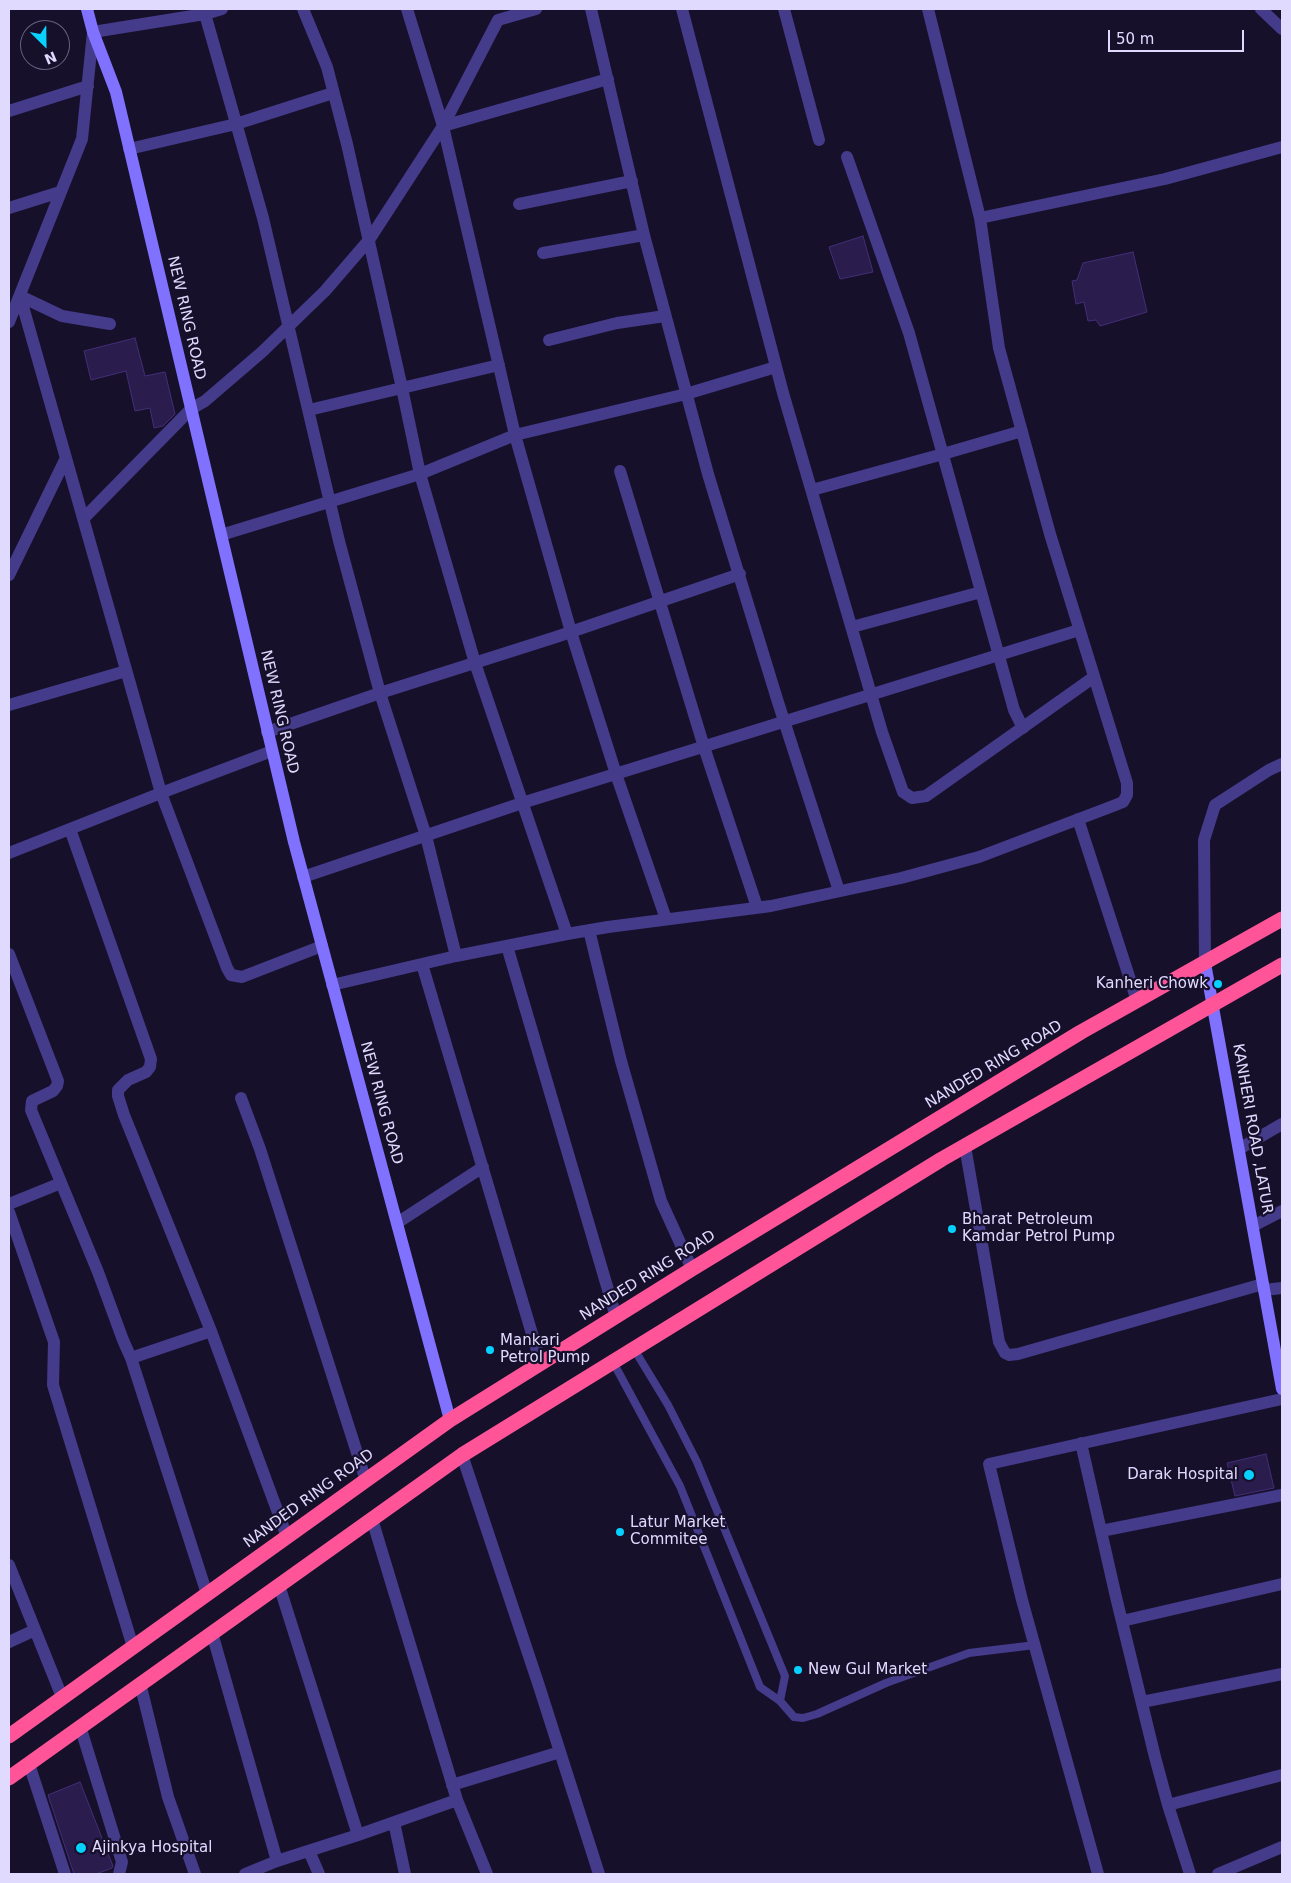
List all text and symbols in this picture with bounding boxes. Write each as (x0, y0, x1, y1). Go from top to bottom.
north arrow (20, 20, 70, 70)
scale bar (1111, 20, 1247, 52)
text: 50 m (1116, 30, 1154, 48)
text: N (42, 48, 59, 68)
street label: NEW RING ROAD (163, 254, 209, 382)
street label: NEW RING ROAD (256, 648, 302, 776)
place label: Kanheri Chowk (1096, 975, 1208, 993)
marker: Kanheri Chowk (1212, 978, 1224, 990)
street label: NANDED RING ROAD (922, 1017, 1066, 1113)
street label: NEW RING ROAD (356, 1040, 406, 1166)
street label: KANHERI ROAD ,LATUR (1228, 1042, 1276, 1216)
place label: Bharat Petroleum Kamdar Petrol Pump (962, 1211, 1115, 1246)
marker: Bharat Petroleum Kamdar Petrol Pump (946, 1223, 958, 1235)
street label: NANDED RING ROAD (577, 1227, 719, 1325)
place label: Mankari Petrol Pump (500, 1332, 590, 1367)
marker: Mankari Petrol Pump (484, 1344, 496, 1356)
street label: NANDED RING ROAD (240, 1446, 378, 1552)
place label: Darak Hospital (1127, 1466, 1238, 1484)
marker: Darak Hospital (1242, 1468, 1256, 1482)
place label: Latur Market Commitee (630, 1514, 725, 1549)
marker: Latur Market Commitee (614, 1526, 626, 1538)
place label: New Gul Market (808, 1661, 927, 1679)
marker: New Gul Market (792, 1664, 804, 1676)
place label: Ajinkya Hospital (92, 1839, 212, 1857)
marker: Ajinkya Hospital (74, 1841, 88, 1855)

